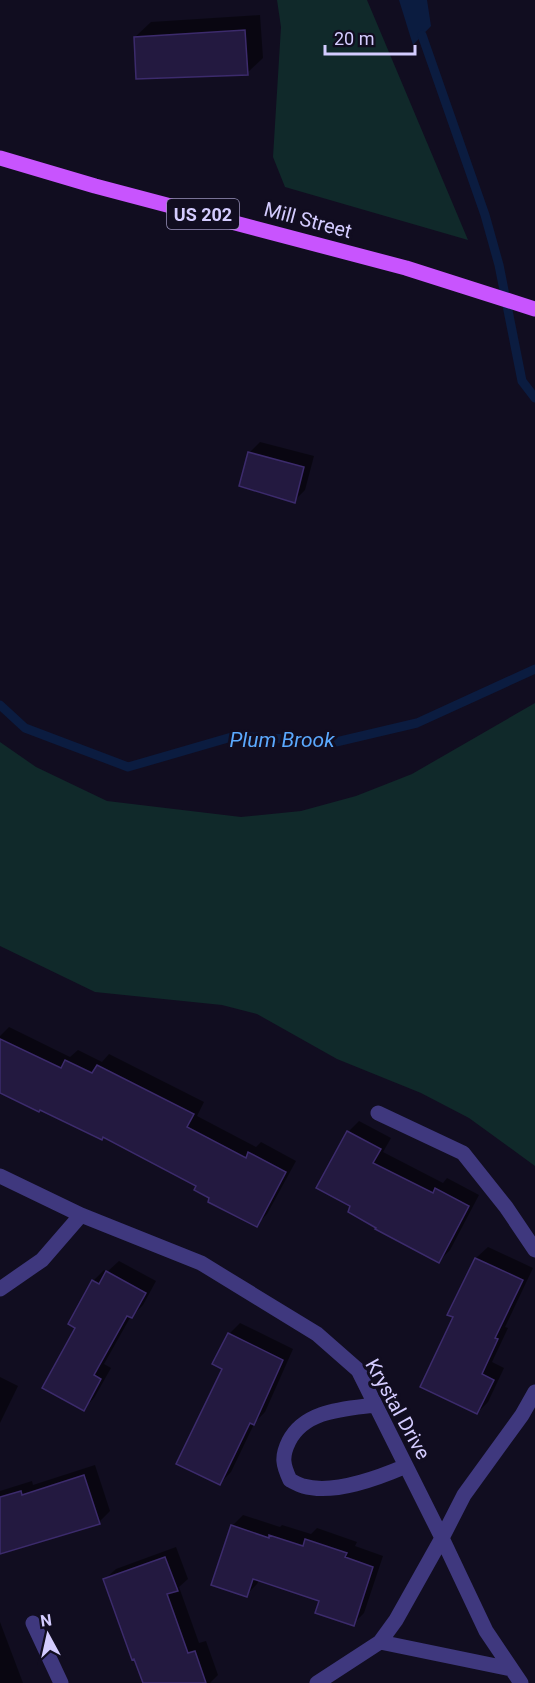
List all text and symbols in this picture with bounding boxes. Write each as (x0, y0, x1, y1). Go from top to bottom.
scale bar (325, 18, 415, 56)
text: 20 m (334, 28, 374, 49)
street label: Mill Street (262, 197, 354, 243)
road number: US 202 (167, 199, 239, 229)
water label: Plum Brook (230, 728, 335, 752)
street label: Krystal Drive (360, 1354, 436, 1464)
north arrow (18, 1605, 78, 1665)
text: N (39, 1610, 53, 1631)

